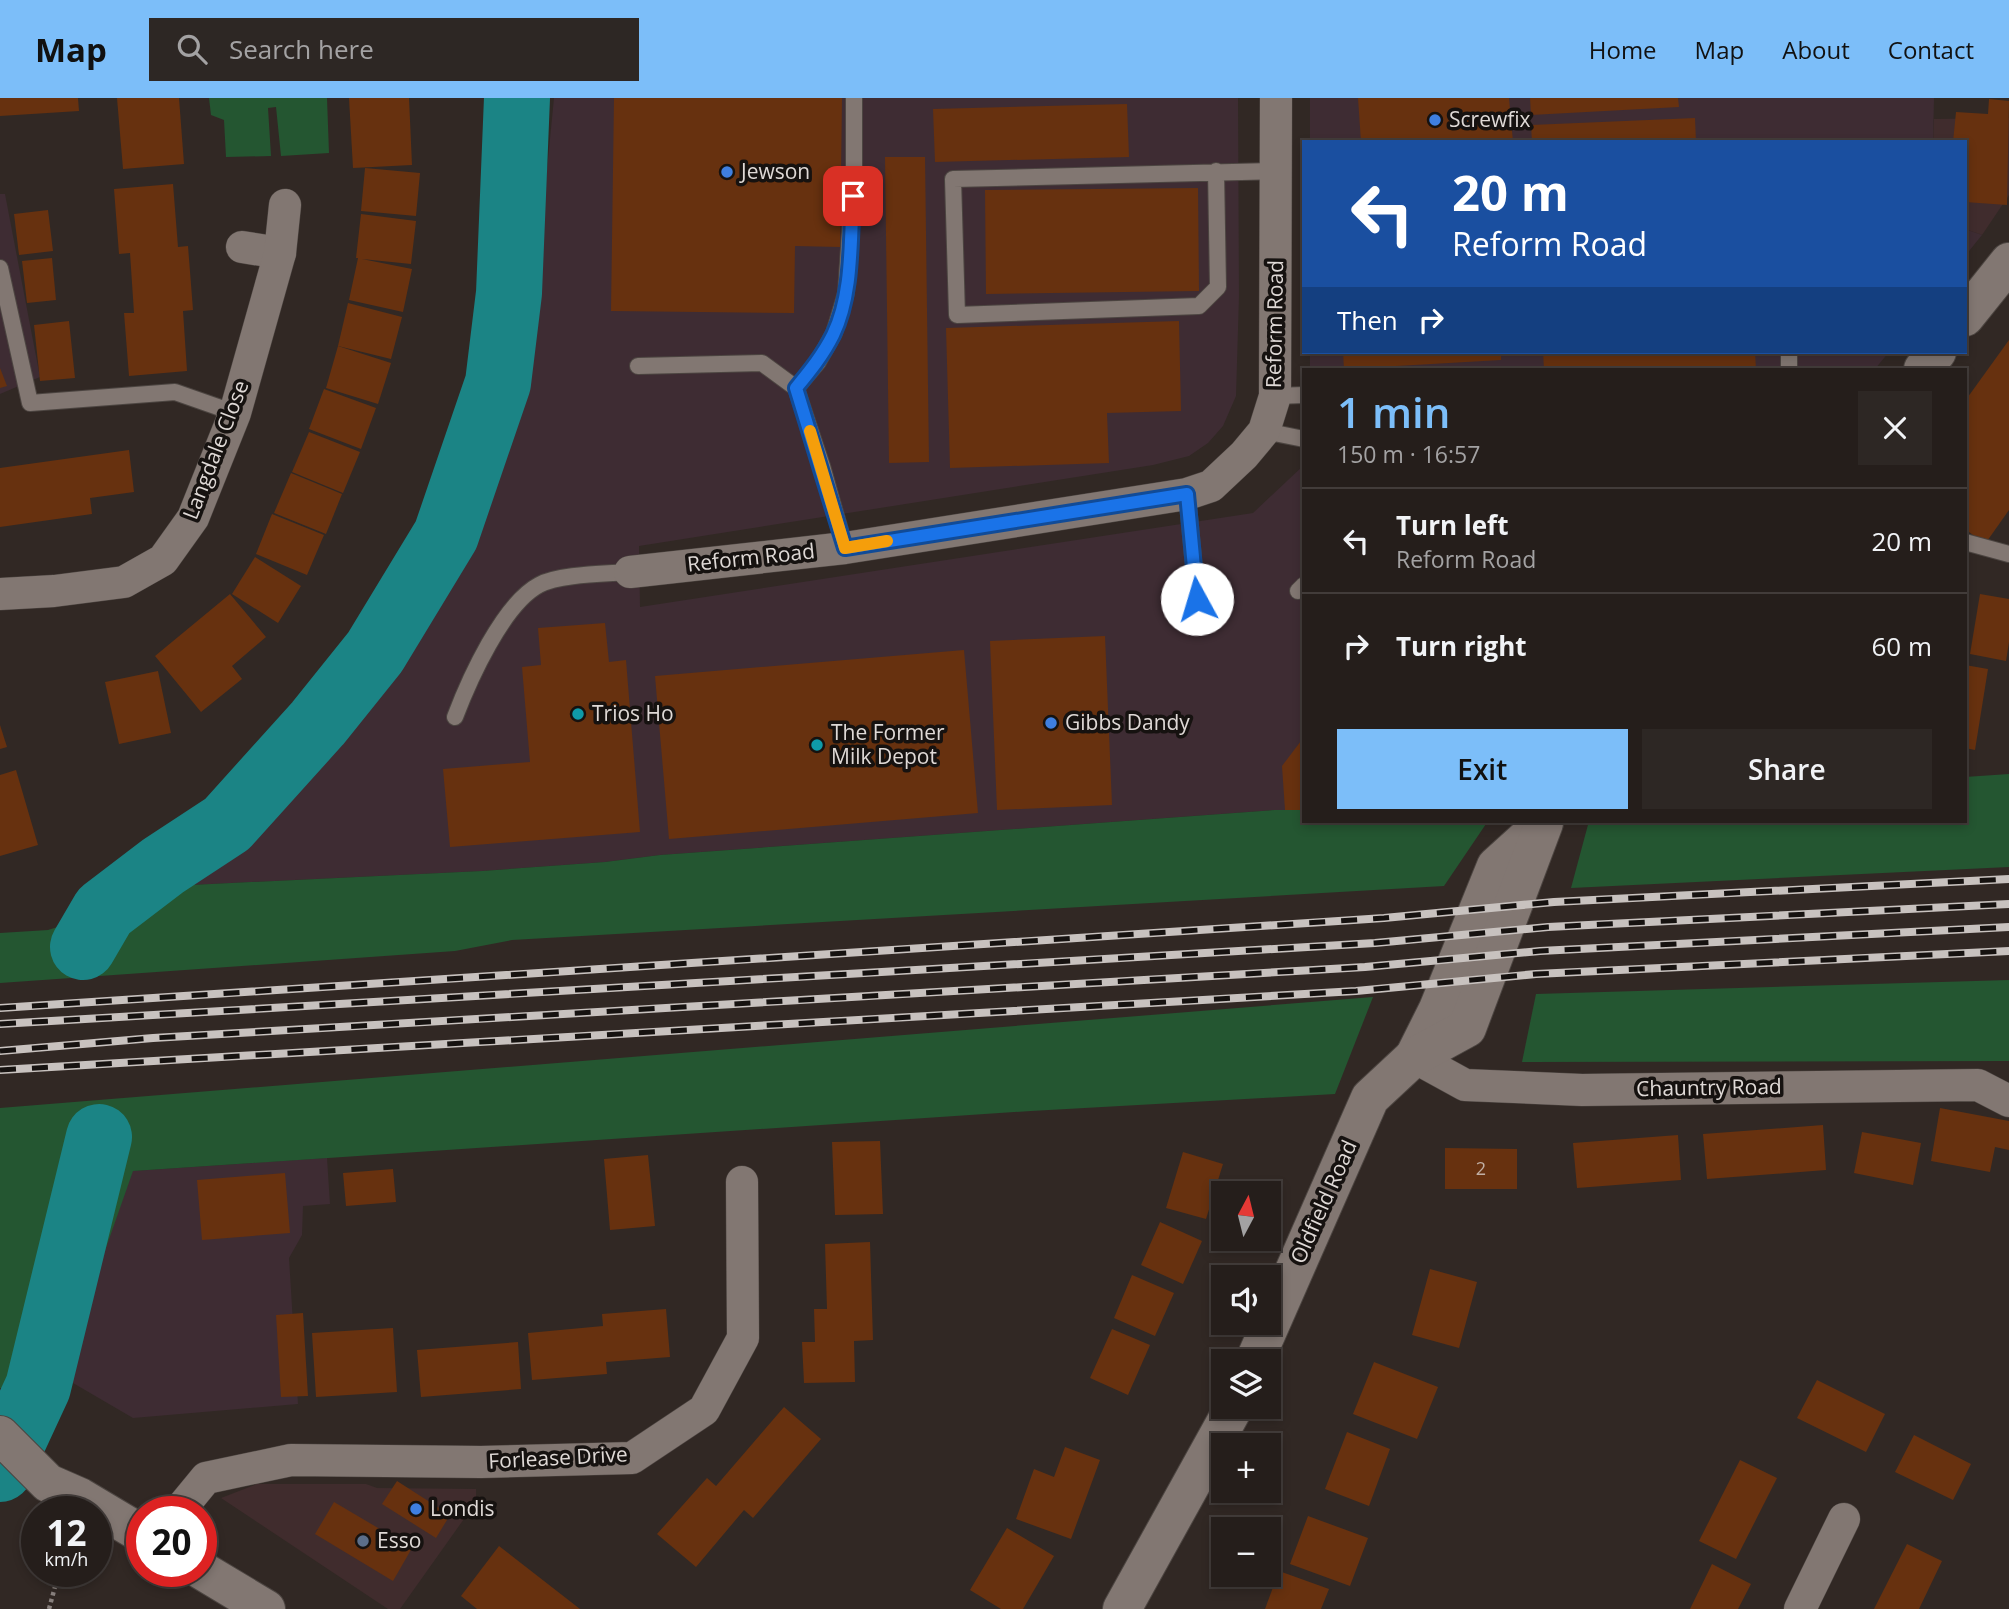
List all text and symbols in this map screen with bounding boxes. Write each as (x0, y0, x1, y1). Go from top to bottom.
search box (149, 18, 639, 81)
text: Map (35, 27, 107, 72)
icon: search (173, 30, 211, 68)
text: Search here (229, 31, 374, 67)
text: Home (1589, 33, 1657, 66)
text: Map (1695, 33, 1744, 66)
text: About (1782, 33, 1850, 66)
text: Contact (1888, 33, 1974, 66)
place label: Screwfix (1449, 105, 1531, 133)
marker: Screwfix (1427, 112, 1443, 128)
place label: Jewson (739, 157, 810, 185)
text: 20 m (1452, 159, 1569, 225)
marker: Jewson (719, 164, 735, 180)
pin (823, 166, 883, 226)
icon: left (1337, 168, 1428, 259)
icon: arrive (834, 177, 872, 215)
text: Reform Road (1452, 222, 1647, 265)
street label: Reform Road (1259, 260, 1289, 388)
icon: right (1412, 301, 1450, 339)
text: Then (1337, 302, 1398, 338)
street label: Langdale Close (176, 376, 254, 523)
text: 1 min (1337, 383, 1450, 440)
button: close (1858, 391, 1932, 465)
text: 150 m · 16:57 (1337, 438, 1480, 470)
text: Turn left (1396, 507, 1508, 543)
icon: left (1337, 522, 1375, 560)
text: 20 m (1871, 523, 1932, 559)
street label: Reform Road (686, 536, 816, 578)
text: Reform Road (1396, 543, 1536, 575)
position arrow (1160, 562, 1234, 636)
icon: right (1337, 627, 1375, 665)
text: Turn right (1396, 628, 1527, 664)
text: 60 m (1871, 628, 1932, 664)
place label: Trios Ho (592, 699, 674, 727)
marker: Trios Ho (570, 706, 586, 722)
place label: Gibbs Dandy (1065, 708, 1190, 736)
marker: Gibbs Dandy (1043, 715, 1059, 731)
place label: The Former Milk Depot (831, 718, 945, 770)
button: Exit (1337, 729, 1628, 809)
button: Share (1642, 729, 1932, 809)
marker: The Former Milk Depot (809, 737, 825, 753)
street label: Chauntry Road (1636, 1072, 1782, 1102)
street label: Oldfield Road (1283, 1135, 1363, 1268)
house number: 2 (1476, 1156, 1486, 1180)
north arrow (1211, 1181, 1281, 1251)
map controls (1211, 1181, 1281, 1587)
button: sound (1211, 1265, 1281, 1335)
button: layers (1211, 1349, 1281, 1419)
button: + (1211, 1433, 1281, 1503)
street label: Forlease Drive (488, 1439, 628, 1475)
place label: Londis (430, 1494, 495, 1522)
speed limit sign: 20 (126, 1496, 217, 1587)
marker: Londis (408, 1501, 424, 1517)
text: 12 (46, 1509, 87, 1556)
button: − (1211, 1517, 1281, 1587)
place label: Esso (377, 1526, 421, 1554)
marker: Esso (355, 1533, 371, 1549)
text: km/h (45, 1547, 88, 1571)

